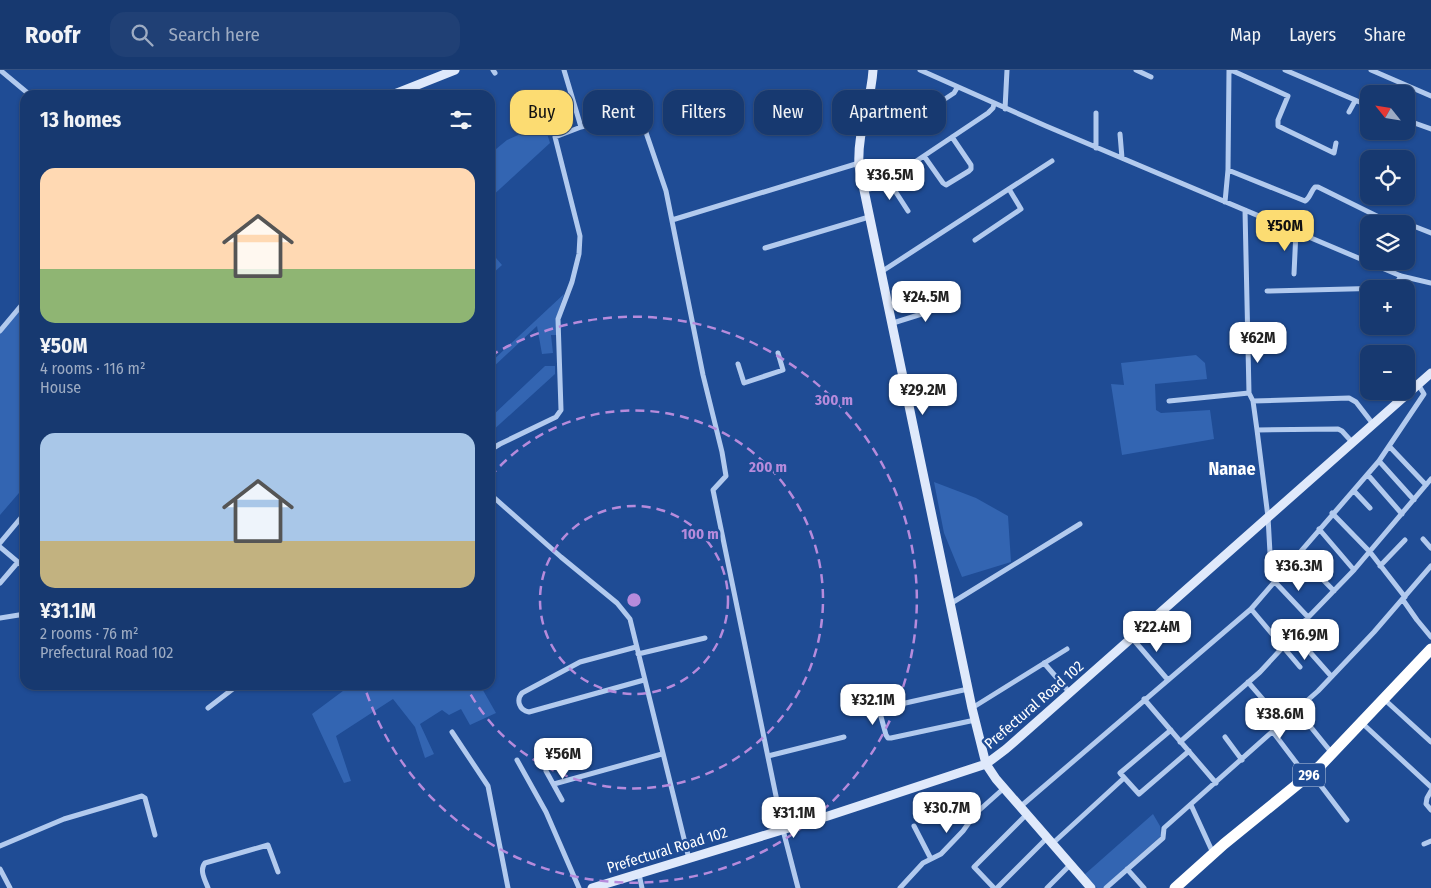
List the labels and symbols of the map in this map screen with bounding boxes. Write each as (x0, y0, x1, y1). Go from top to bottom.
north arrow (1360, 85, 1415, 140)
pin: ¥36.5M (849, 158, 931, 201)
pin: ¥50M (1255, 210, 1315, 252)
pin: ¥24.5M (885, 280, 967, 323)
pin: ¥62M (1228, 322, 1288, 364)
pin: ¥29.2M (882, 374, 964, 416)
text: 300 m (814, 391, 853, 409)
text: 200 m (748, 458, 787, 476)
district label: Nanae (1208, 458, 1256, 480)
text: 100 m (681, 525, 719, 543)
pin: ¥36.3M (1258, 550, 1340, 592)
centre of rings (625, 591, 643, 609)
pin: ¥22.4M (1116, 610, 1198, 653)
pin: ¥16.9M (1264, 618, 1346, 661)
street label: Prefectural Road 102 (981, 657, 1087, 753)
pin: ¥32.1M (832, 684, 914, 726)
pin: ¥38.6M (1239, 698, 1321, 740)
pin: ¥56M (533, 738, 593, 780)
road number: 296 (1293, 764, 1325, 786)
pin: ¥30.7M (906, 792, 988, 834)
pin: ¥31.1M (753, 796, 835, 839)
street label: Prefectural Road 102 (605, 823, 730, 877)

